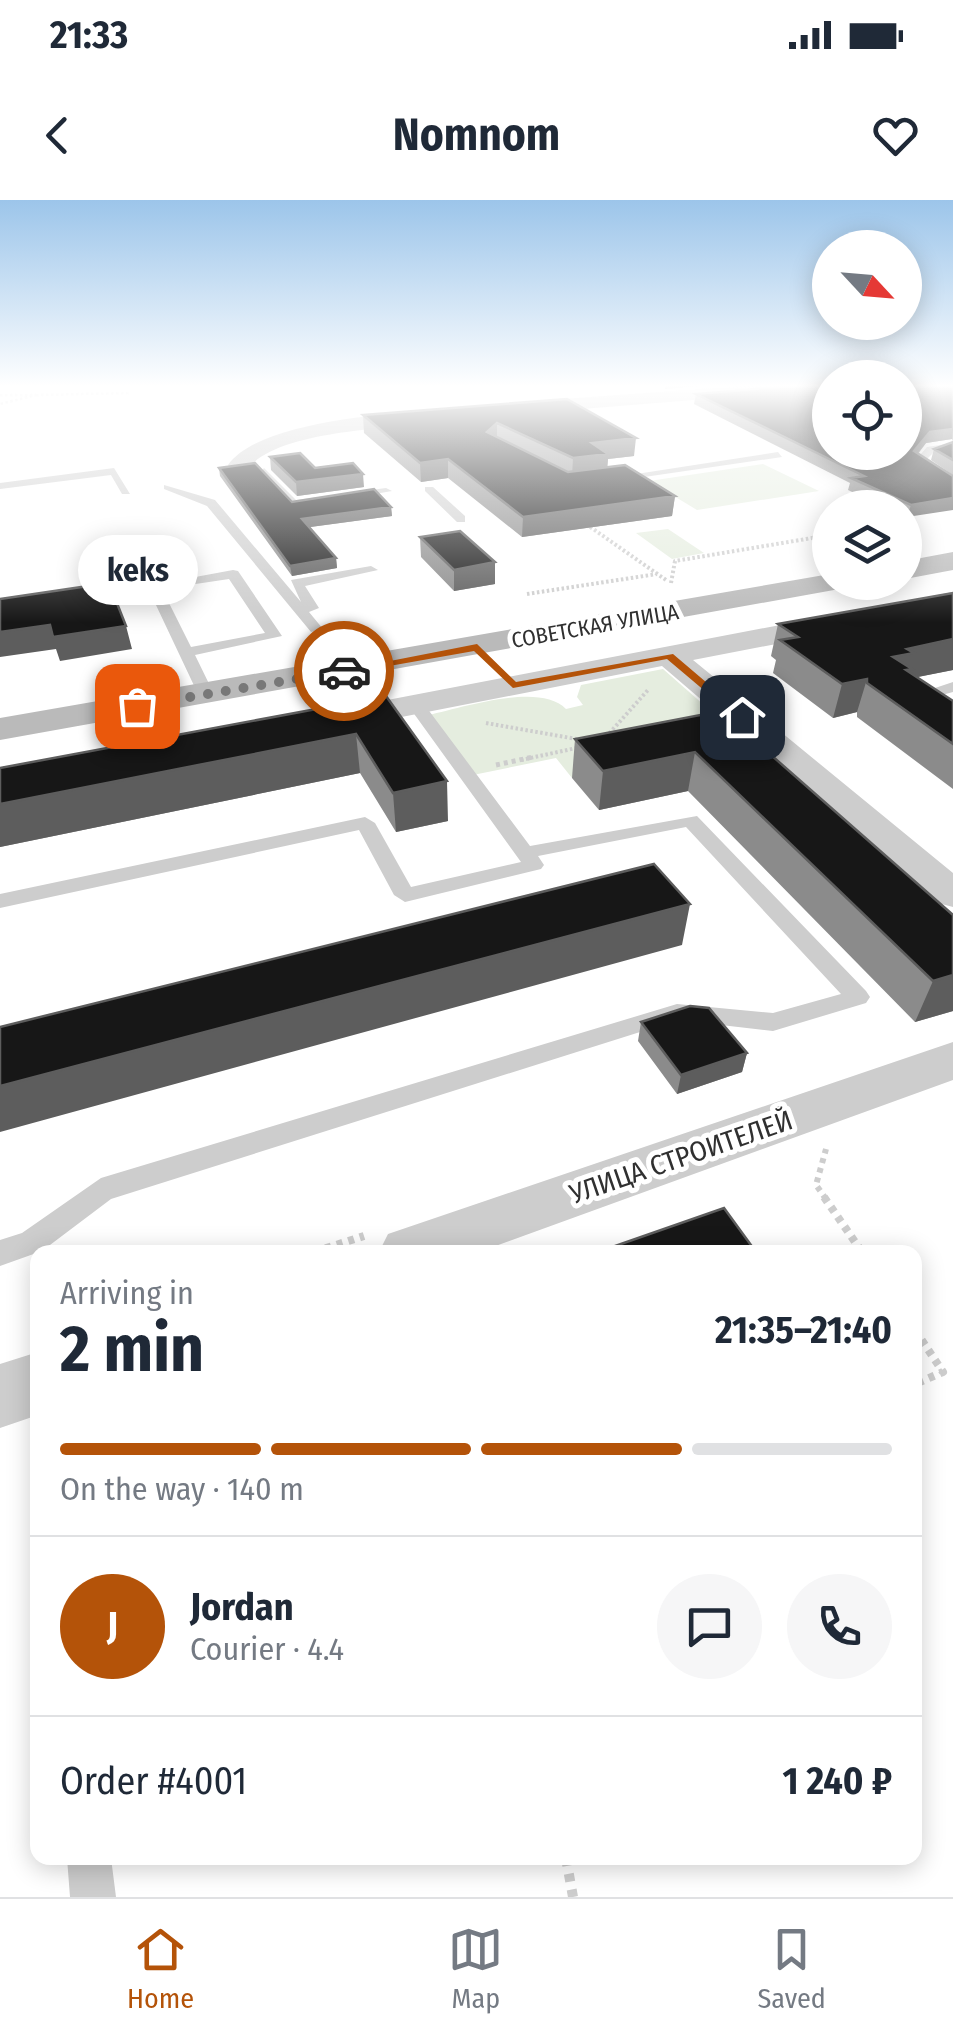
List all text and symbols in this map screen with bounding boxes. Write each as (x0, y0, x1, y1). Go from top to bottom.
text: 21:33 (50, 12, 128, 58)
icon: back (30, 108, 85, 163)
text: Nomnom (393, 108, 560, 162)
icon: heart (868, 108, 923, 163)
north arrow (812, 230, 922, 340)
map controls (812, 230, 922, 600)
button: locate (812, 360, 922, 470)
button: layers (812, 490, 922, 600)
callout: keks (77, 536, 197, 606)
text: keks (107, 551, 169, 589)
street label: СОВЕТСКАЯ УЛИЦА (509, 598, 681, 654)
courier (294, 621, 394, 721)
icon: car (317, 644, 372, 699)
pin (95, 664, 180, 749)
pin (700, 675, 785, 760)
icon: bag (110, 679, 165, 734)
icon: home (715, 690, 770, 745)
street label: УЛИЦА СТРОИТЕЛЕЙ (564, 1103, 797, 1211)
text: Arriving in (60, 1274, 194, 1312)
text: 21:35–21:40 (715, 1307, 892, 1353)
text: 2 min (60, 1310, 204, 1388)
text: On the way · 140 m (60, 1470, 304, 1508)
button: chat (657, 1574, 762, 1679)
button: phone (787, 1574, 892, 1679)
text: Jordan (190, 1584, 294, 1630)
text: J (107, 1603, 118, 1649)
text: Courier · 4.4 (190, 1630, 344, 1668)
text: Order #4001 (60, 1758, 247, 1804)
text: 1 240 ₽ (782, 1758, 892, 1804)
tab: Home (127, 1922, 194, 2015)
tab: Map (448, 1922, 503, 2015)
tab: Saved (757, 1922, 826, 2015)

